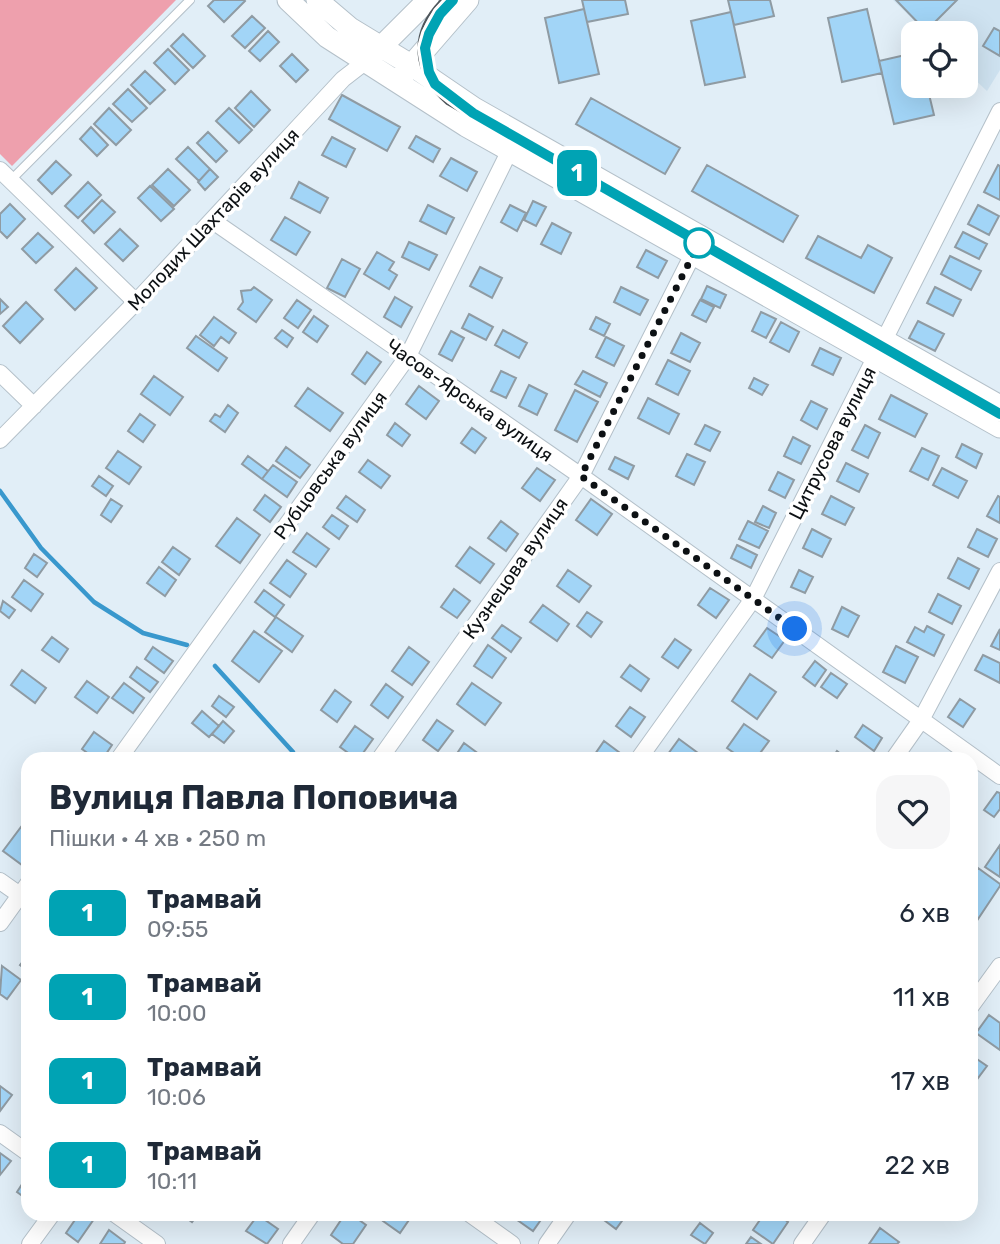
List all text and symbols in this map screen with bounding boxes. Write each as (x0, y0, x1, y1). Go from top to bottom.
map controls (901, 21, 978, 98)
button: locate (901, 21, 978, 98)
street label: Молодих Шахтарів вулиця (123, 123, 304, 315)
line badge: 1 (554, 150, 600, 196)
text: 1 (571, 159, 583, 187)
unlabelled marker (684, 228, 714, 258)
street label: Часов-Ярська вулиця (382, 334, 558, 467)
street label: Цитрусова вулиця (784, 363, 881, 524)
street label: Рубцовська вулиця (269, 387, 392, 544)
street label: Кузнецова вулиця (458, 493, 573, 643)
your location (777, 611, 812, 646)
button: heart (876, 775, 950, 849)
text: Вулиця Павла Поповича (49, 778, 458, 817)
text: Пішки · 4 хв · 250 m (49, 824, 266, 852)
text: Трамвай (147, 884, 262, 915)
text: 6 хв (899, 898, 950, 929)
text: 1 (82, 899, 93, 927)
text: 09:55 (147, 915, 208, 943)
text: Трамвай (147, 968, 262, 999)
text: 11 хв (893, 982, 950, 1013)
text: 1 (82, 983, 93, 1011)
text: 10:00 (147, 999, 207, 1027)
text: Трамвай (147, 1052, 262, 1083)
text: 17 хв (891, 1066, 950, 1097)
text: 1 (82, 1067, 93, 1095)
text: 10:06 (147, 1083, 206, 1111)
text: Трамвай (147, 1136, 262, 1167)
text: 22 хв (885, 1150, 950, 1181)
text: 1 (82, 1151, 93, 1179)
text: 10:11 (147, 1167, 197, 1195)

